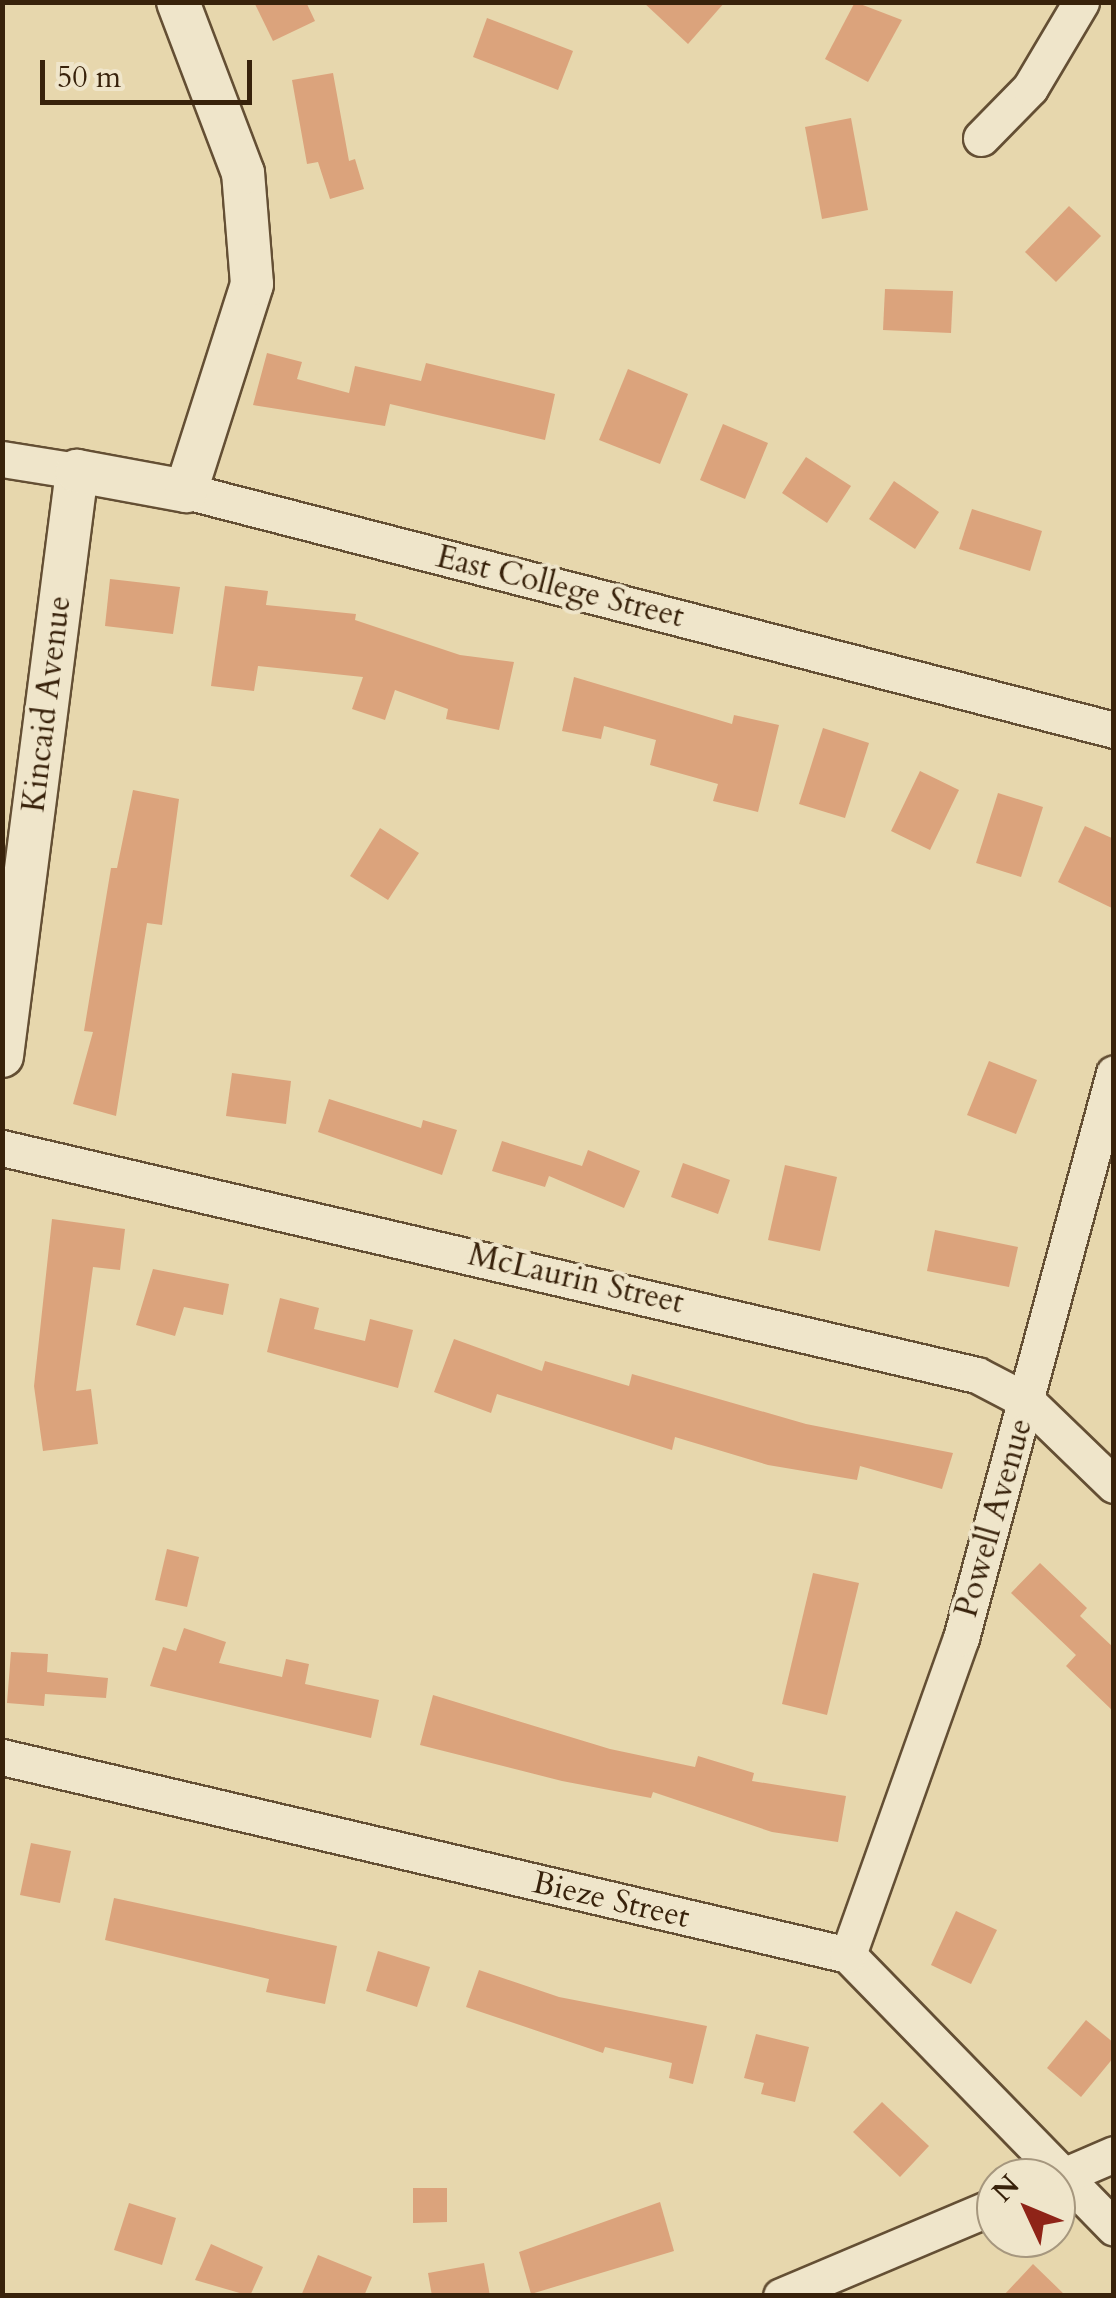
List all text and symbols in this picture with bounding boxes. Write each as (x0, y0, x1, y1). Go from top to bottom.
scale bar (45, 40, 258, 102)
text: 50 m (57, 57, 121, 98)
street label: East College Street (432, 538, 688, 636)
street label: Kincaid Avenue (15, 594, 79, 814)
street label: McLaurin Street (465, 1236, 687, 1322)
street label: Powell Avenue (947, 1414, 1041, 1622)
street label: Bieze Street (529, 1863, 693, 1937)
north arrow (976, 2158, 1076, 2258)
text: N (984, 2167, 1028, 2210)

